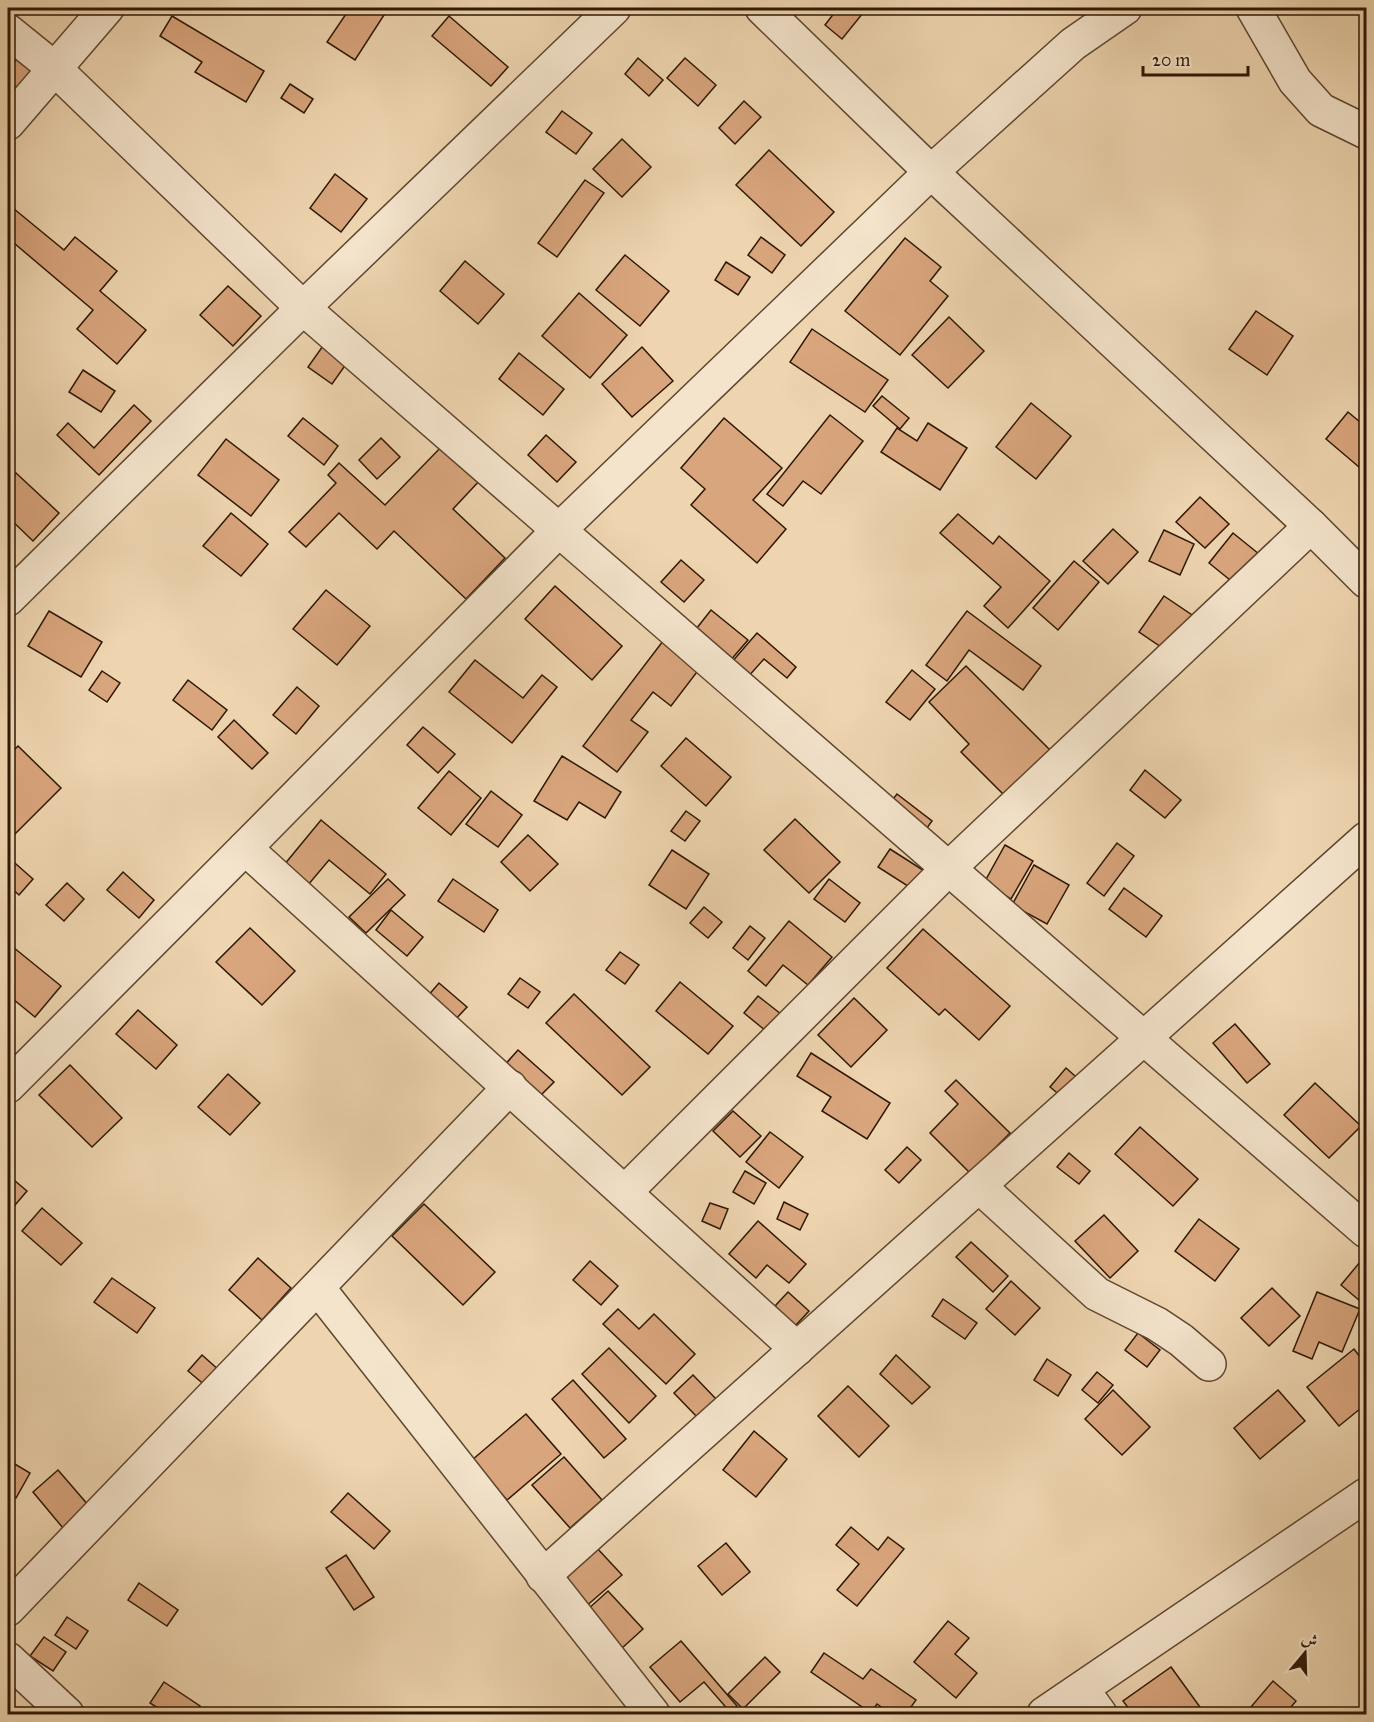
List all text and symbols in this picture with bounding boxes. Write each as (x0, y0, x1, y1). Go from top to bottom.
scale bar (1143, 39, 1248, 77)
text: 20 m (1152, 49, 1190, 71)
north arrow (1275, 1623, 1335, 1683)
text: ش (1299, 1628, 1320, 1651)

